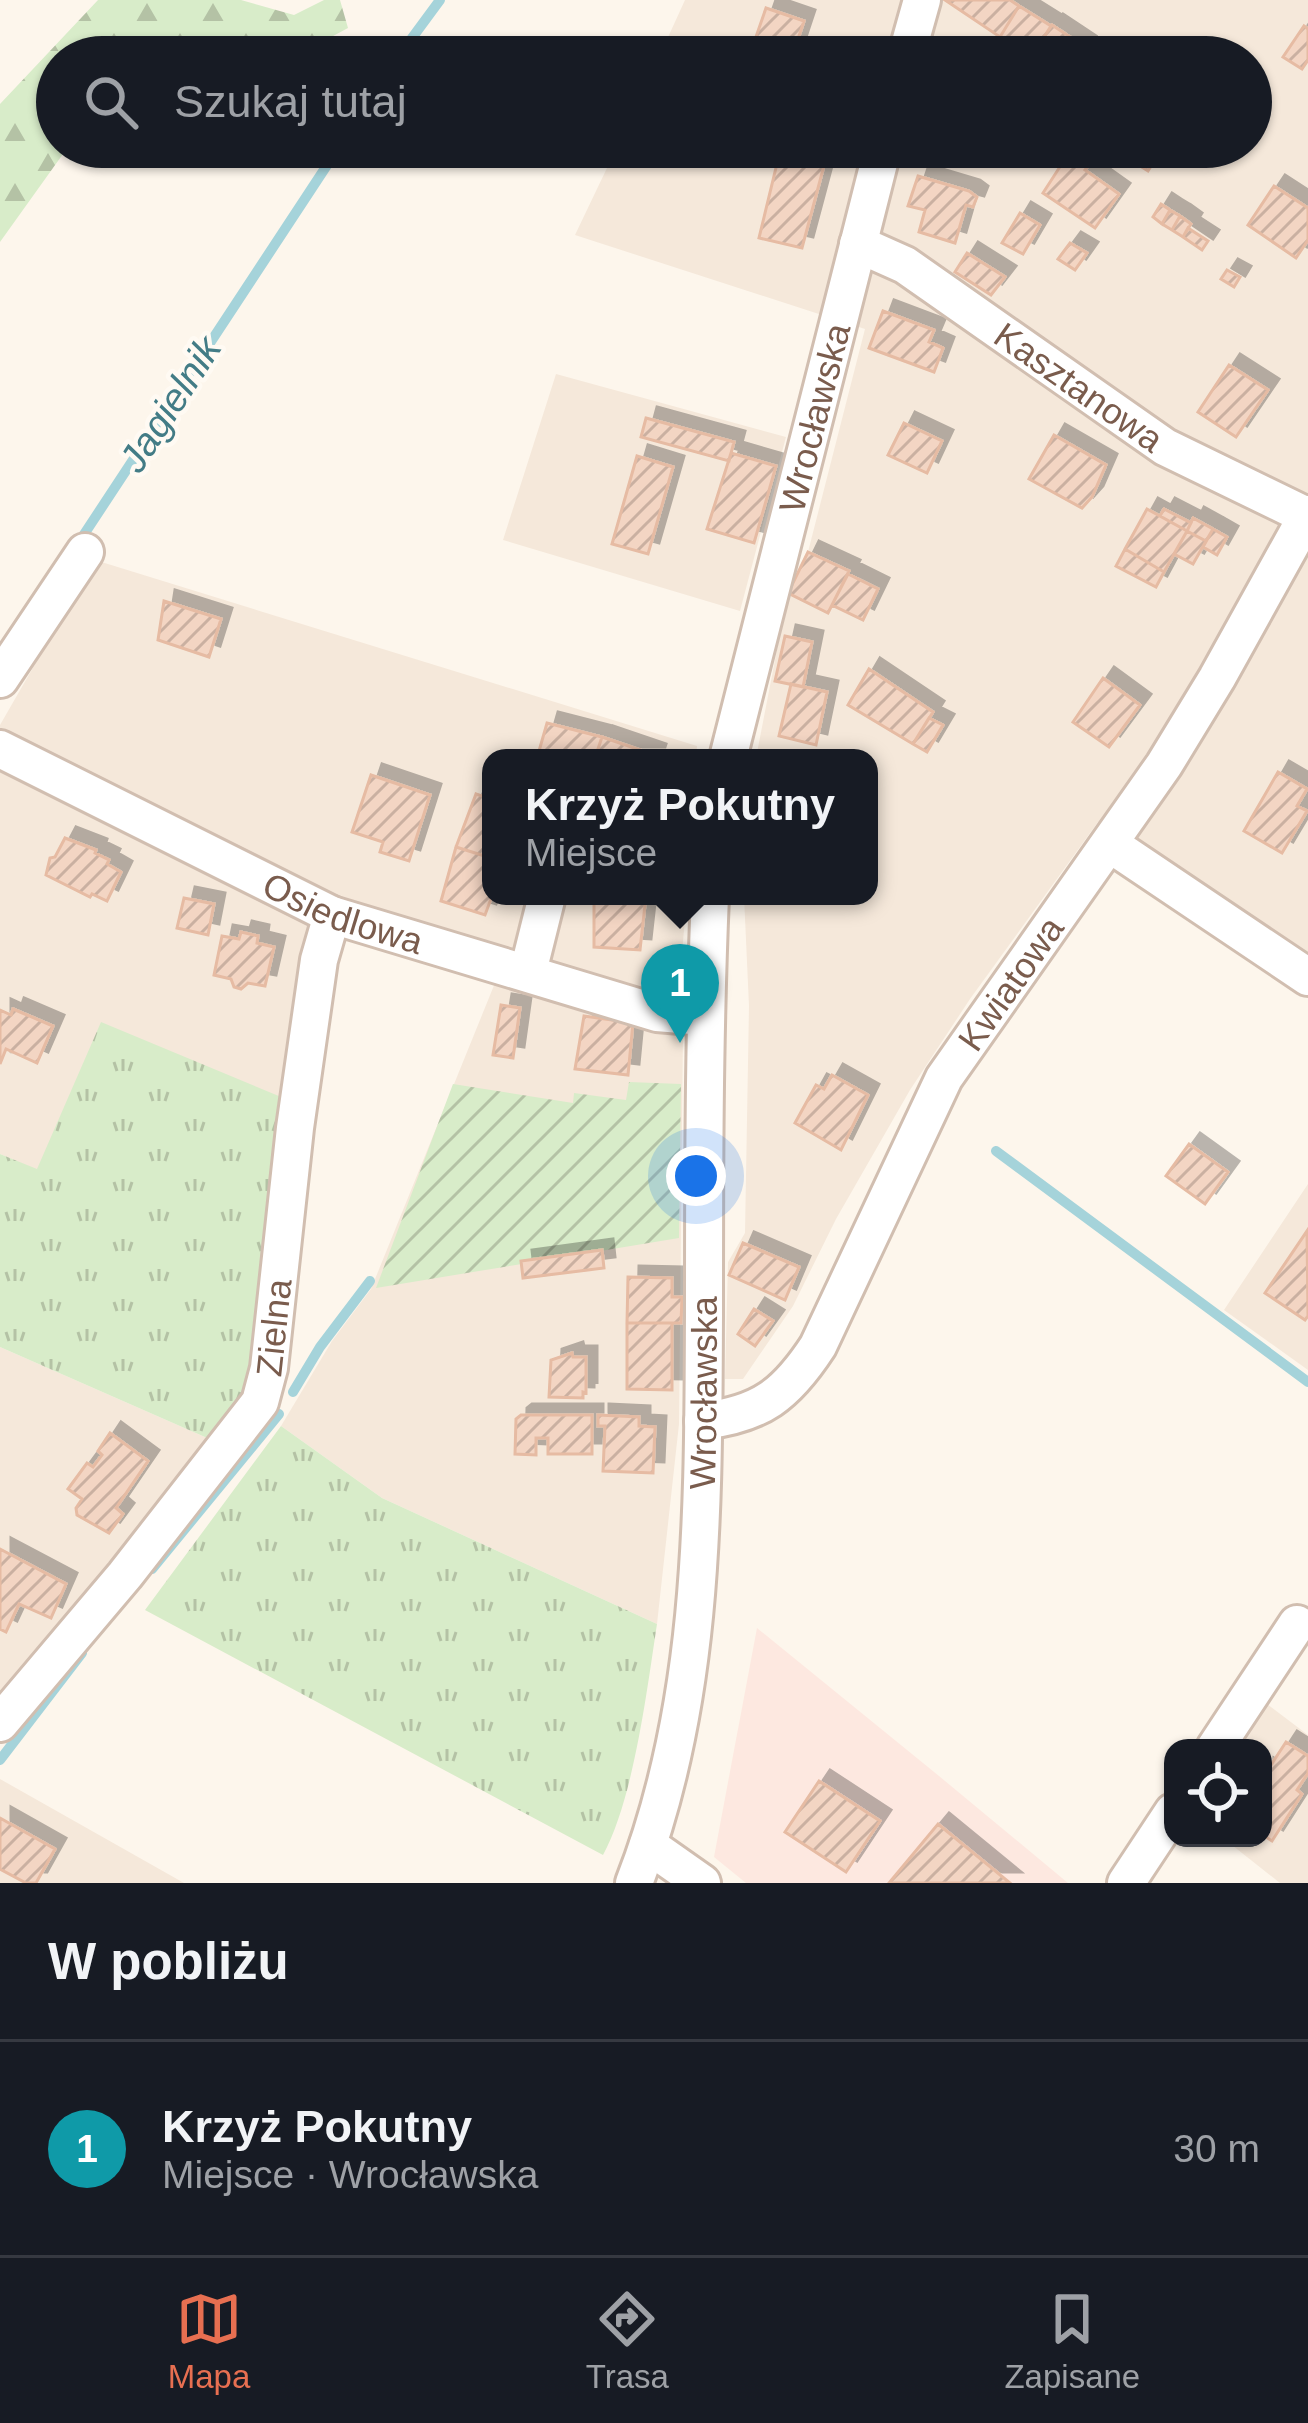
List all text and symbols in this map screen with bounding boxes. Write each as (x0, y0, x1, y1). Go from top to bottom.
search box (36, 36, 1272, 168)
icon: search (78, 69, 144, 135)
text: Szukaj tutaj (174, 76, 407, 127)
street label: Kasztanowa (987, 314, 1172, 460)
street label: Wrocławska (771, 318, 858, 517)
water label: Jagielnik (110, 327, 231, 480)
popup (482, 749, 878, 905)
text: Krzyż Pokutny (525, 779, 835, 830)
text: Miejsce (525, 831, 657, 874)
street label: Osiedlowa (256, 863, 429, 962)
street label: Kwiatowa (949, 908, 1072, 1058)
pin: 1 (641, 944, 719, 1043)
your location (666, 1146, 726, 1206)
street label: Zielna (248, 1276, 299, 1379)
street label: Wrocławska (681, 1295, 725, 1490)
map controls (1164, 1739, 1272, 1847)
button: locate (1164, 1739, 1272, 1847)
text: W pobliżu (48, 1933, 289, 1990)
text: Krzyż Pokutny (162, 2101, 472, 2152)
text: 1 (76, 2127, 98, 2170)
text: 30 m (1173, 2127, 1260, 2170)
text: Miejsce · Wrocławska (162, 2153, 538, 2196)
tab: Mapa (168, 2286, 250, 2396)
tab: Trasa (586, 2286, 669, 2396)
tab: Zapisane (1004, 2286, 1140, 2396)

